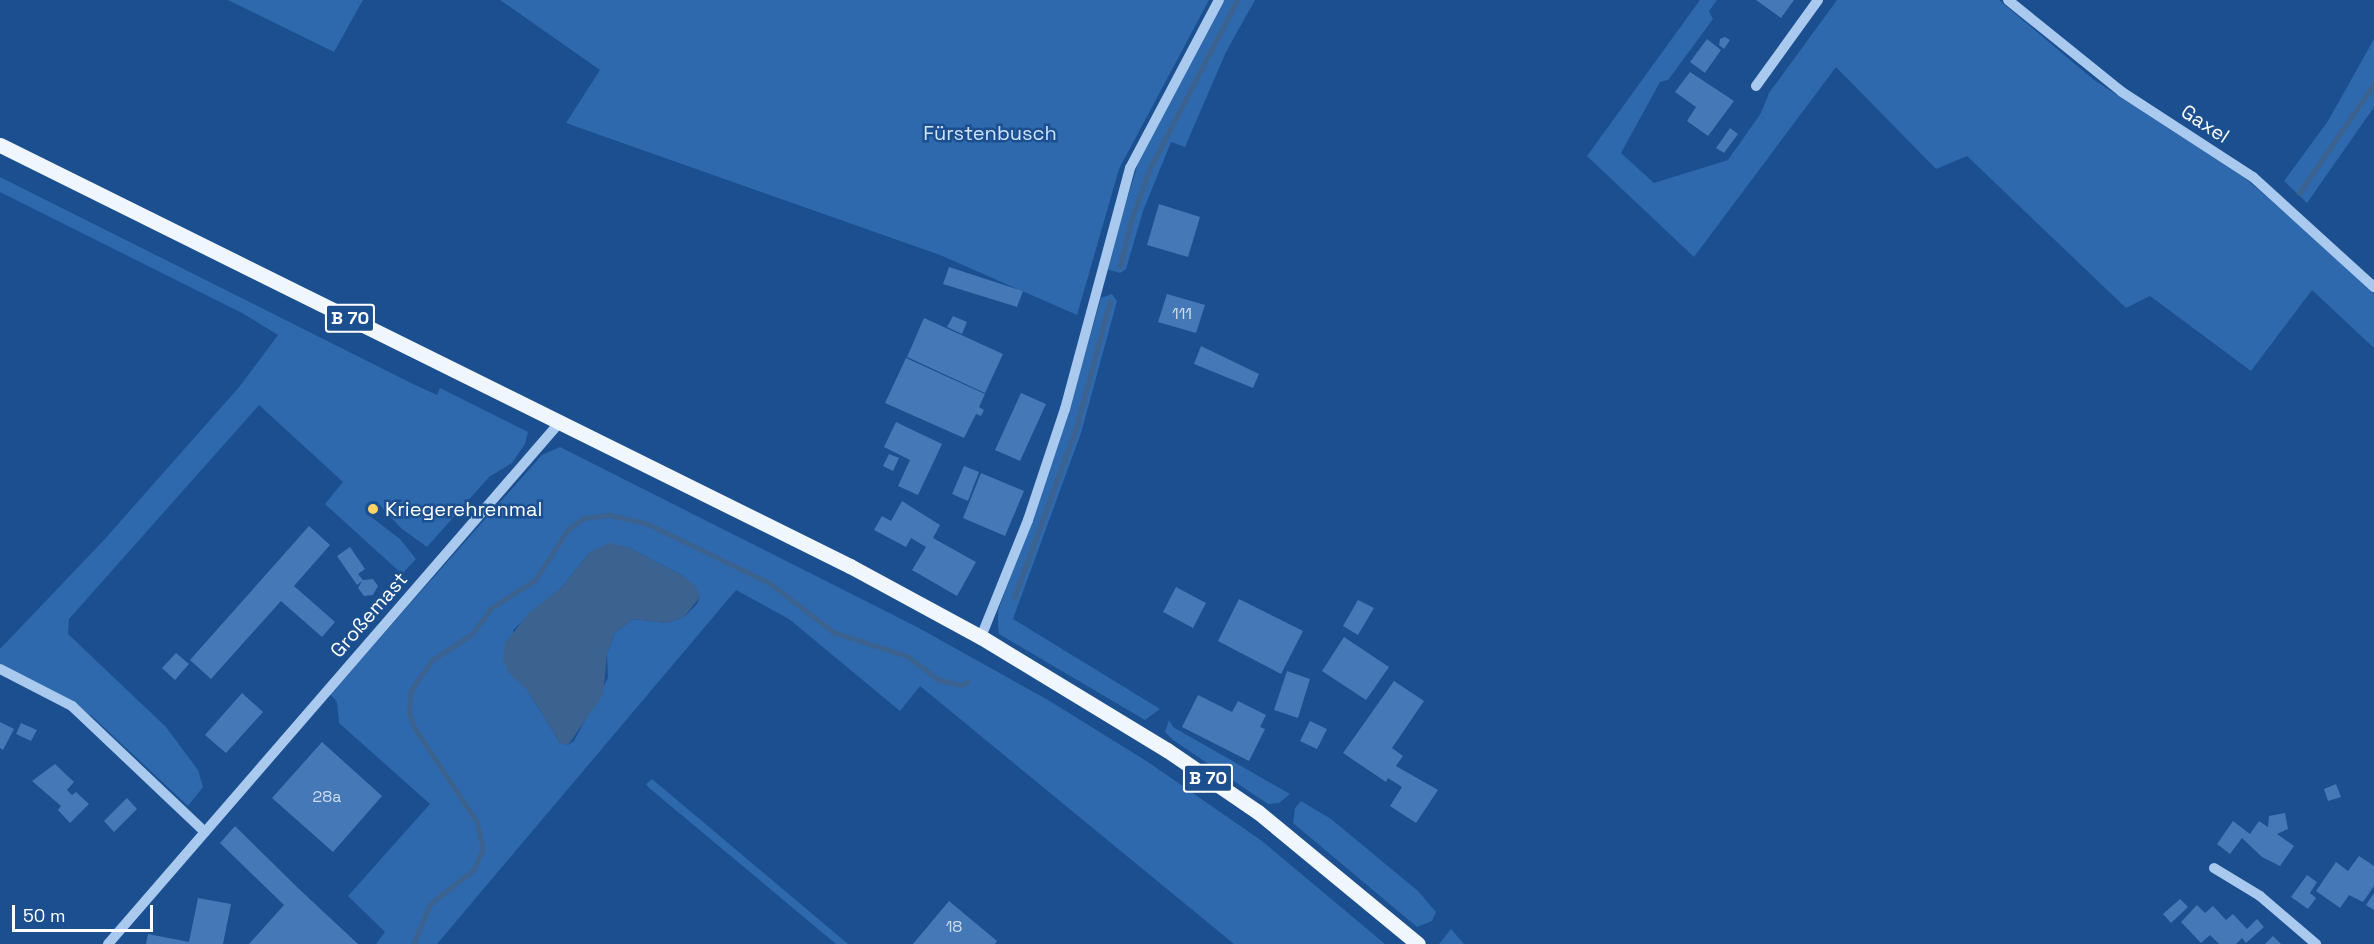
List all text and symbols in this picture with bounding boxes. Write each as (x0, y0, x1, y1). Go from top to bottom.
street label: Gaxel (2176, 100, 2234, 148)
park label: Fürstenbusch (923, 121, 1057, 145)
road number: B 70 (324, 303, 376, 333)
house number: 111 (1172, 304, 1192, 324)
place label: Kriegerehrenmal (385, 497, 542, 521)
marker: Kriegerehrenmal (366, 502, 380, 516)
street label: Großemast (325, 567, 413, 663)
road number: B 70 (1182, 763, 1234, 793)
house number: 28a (313, 787, 341, 807)
scale bar (15, 893, 156, 931)
text: 50 m (23, 904, 65, 927)
house number: 18 (946, 917, 962, 937)

